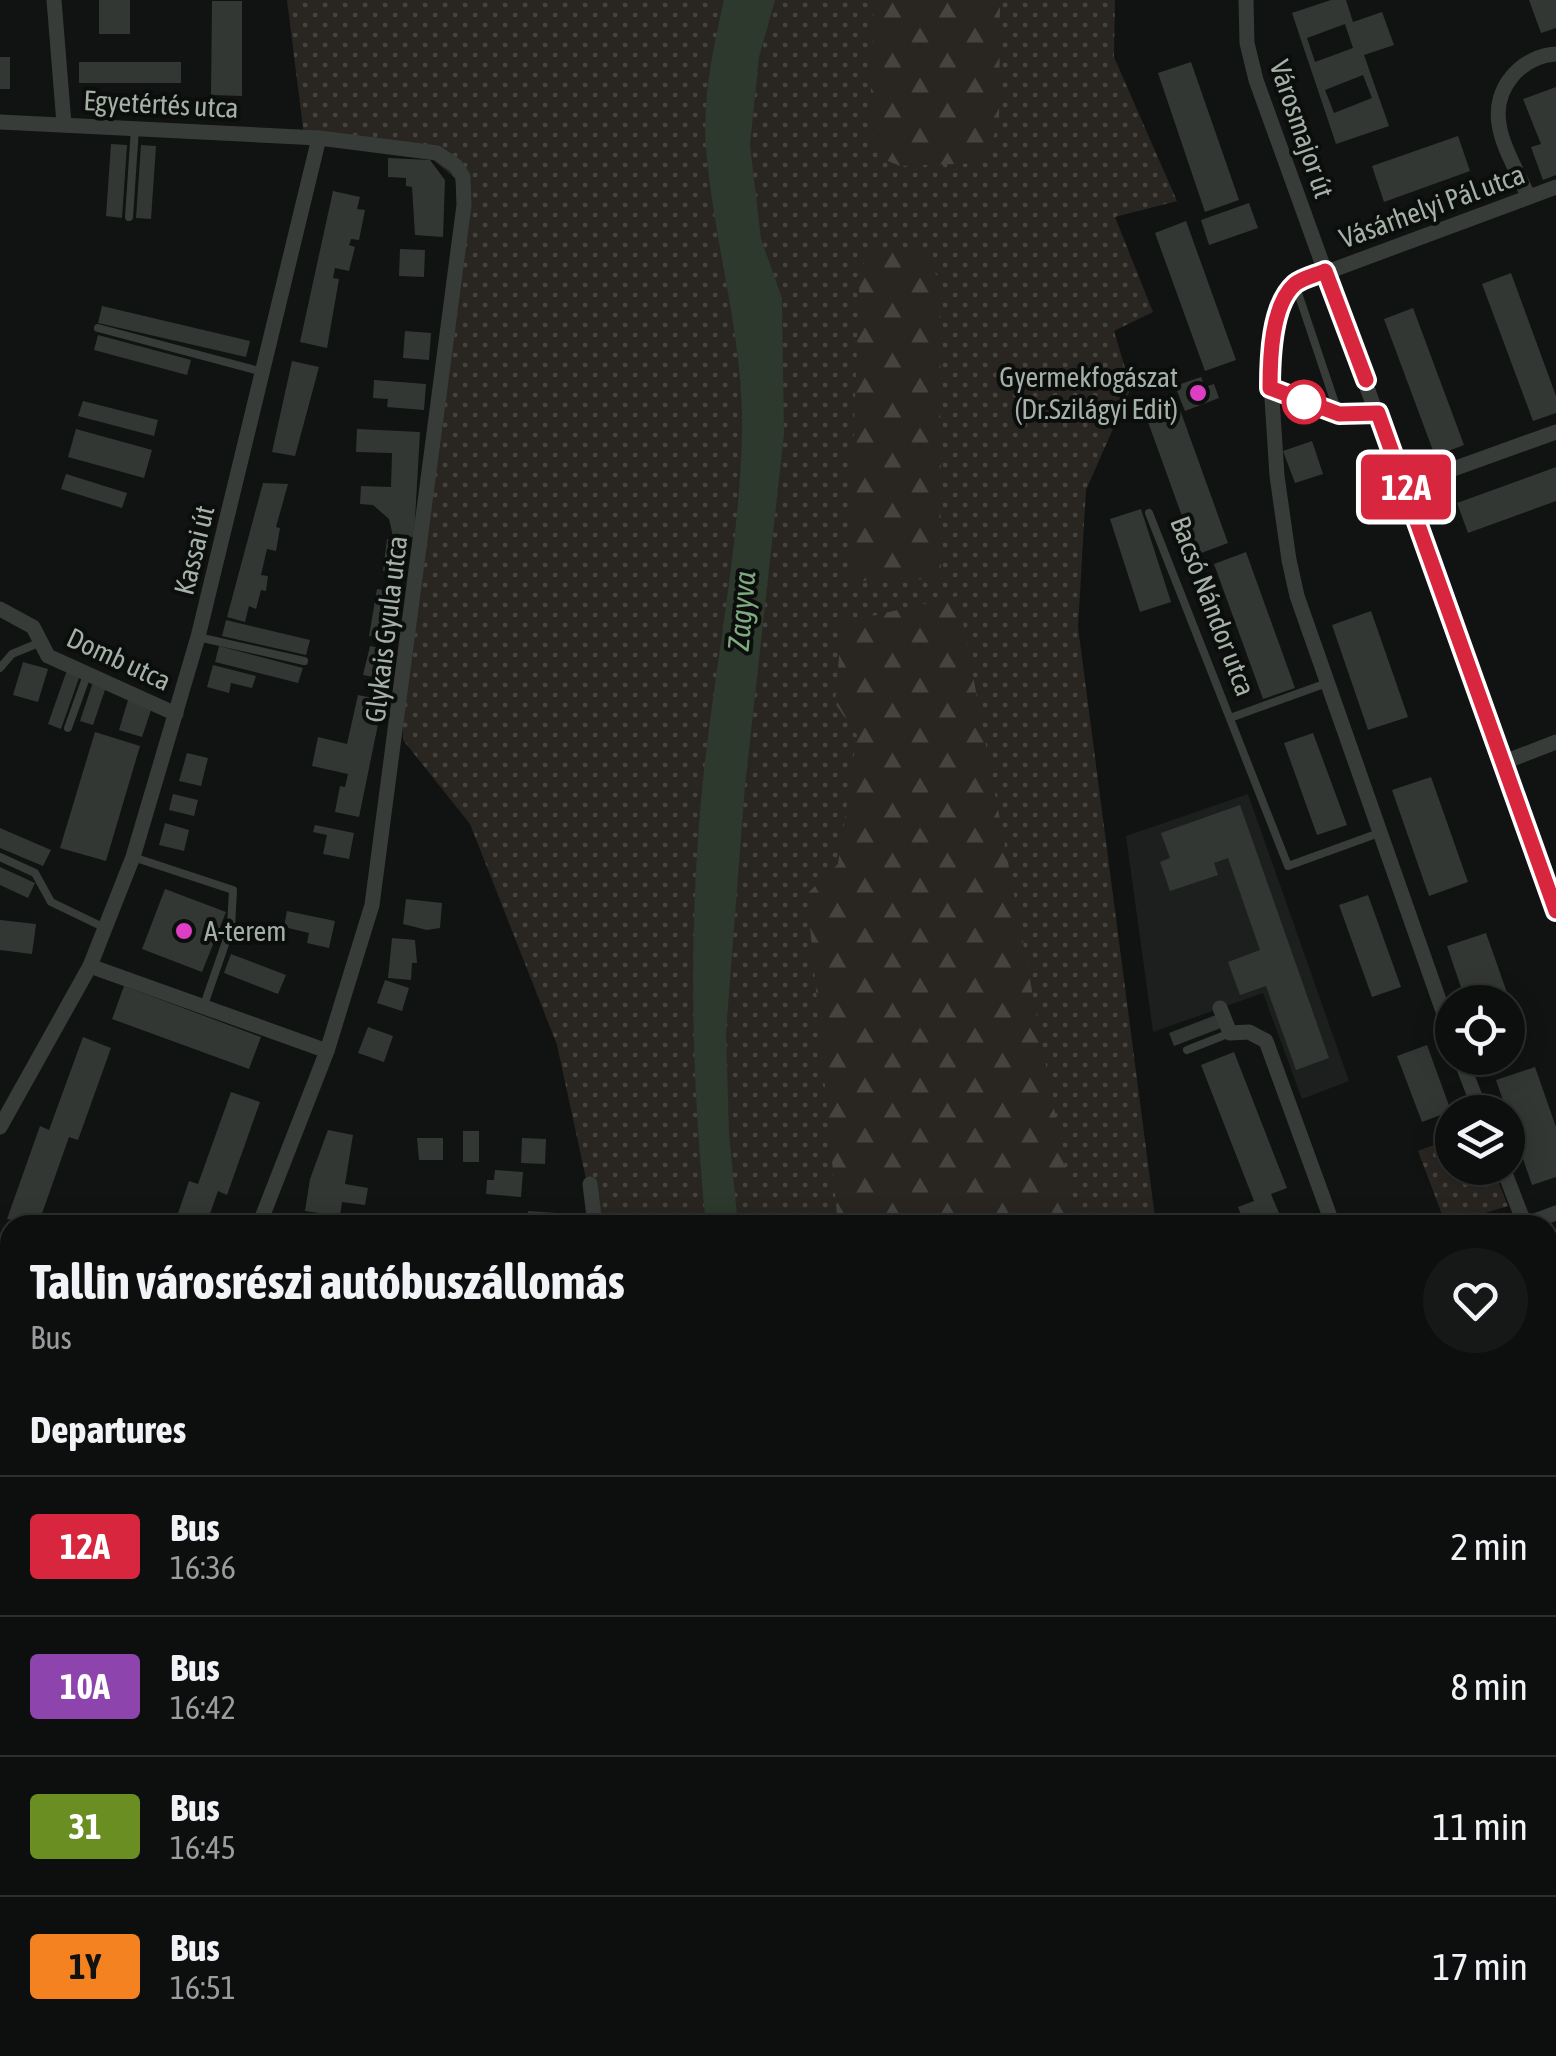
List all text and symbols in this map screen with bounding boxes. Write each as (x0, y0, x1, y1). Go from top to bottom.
street label: Városmajor út (1263, 56, 1341, 202)
street label: Egyetértés utca (83, 84, 239, 124)
street label: Vásárhelyi Pál utca (1335, 158, 1529, 254)
place label: Gyermekfogászat (Dr.Szilágyi Edit) (999, 361, 1178, 425)
unlabelled marker (1283, 381, 1325, 423)
marker: Gyermekfogászat (Dr.Szilágyi Edit) (1187, 382, 1209, 404)
line badge: 12A (1348, 454, 1464, 520)
text: 12A (1381, 467, 1431, 507)
street label: Kassai út (167, 502, 221, 598)
street label: Bacsó Nándor utca (1164, 512, 1262, 700)
street label: Glykais Gyula utca (359, 534, 413, 724)
water label: Zagyva (721, 570, 761, 652)
street label: Domb utca (62, 621, 176, 697)
place label: A-terem (204, 915, 286, 947)
marker: A-terem (173, 920, 195, 942)
map controls (1435, 985, 1525, 1185)
button: locate (1435, 985, 1525, 1075)
button: layers (1435, 1095, 1525, 1185)
button: heart (1423, 1248, 1528, 1353)
text: Tallin városrészi autóbuszállomás (30, 1254, 625, 1309)
text: Bus (30, 1319, 72, 1356)
text: Departures (30, 1408, 186, 1451)
text: Bus (170, 1506, 220, 1549)
text: 2 min (1450, 1525, 1528, 1568)
text: 12A (60, 1526, 110, 1566)
text: 16:36 (170, 1549, 236, 1586)
text: Bus (170, 1646, 220, 1689)
text: 8 min (1450, 1665, 1528, 1708)
text: 10A (60, 1666, 110, 1706)
text: 16:42 (170, 1689, 236, 1726)
text: Bus (170, 1786, 220, 1829)
text: 11 min (1433, 1805, 1528, 1848)
text: 31 (69, 1806, 101, 1846)
text: 16:45 (170, 1829, 236, 1866)
text: Bus (170, 1926, 220, 1969)
text: 17 min (1433, 1945, 1528, 1988)
text: 1Y (69, 1946, 101, 1986)
text: 16:51 (170, 1969, 236, 2006)

